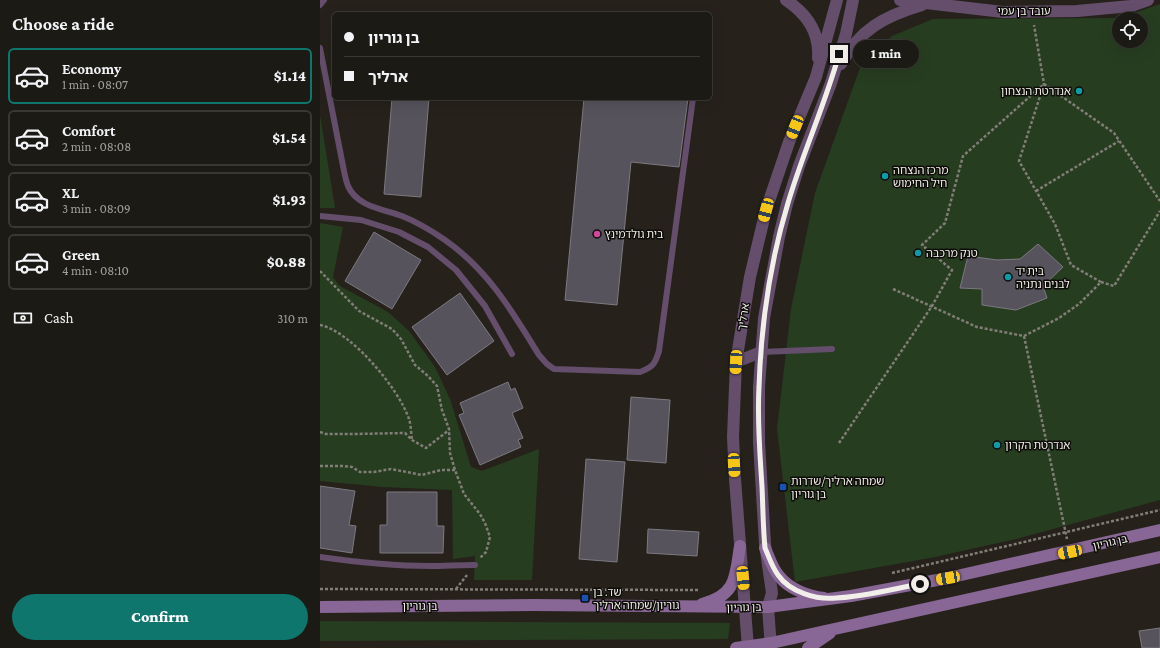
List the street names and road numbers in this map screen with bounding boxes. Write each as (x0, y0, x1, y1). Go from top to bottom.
street label: עובד בן עמי (998, 5, 1050, 17)
street label: ארליך (735, 302, 751, 332)
street label: בן גוריון (1091, 532, 1129, 552)
street label: בן גוריון (402, 600, 438, 612)
street label: בן גוריון (726, 601, 762, 613)

